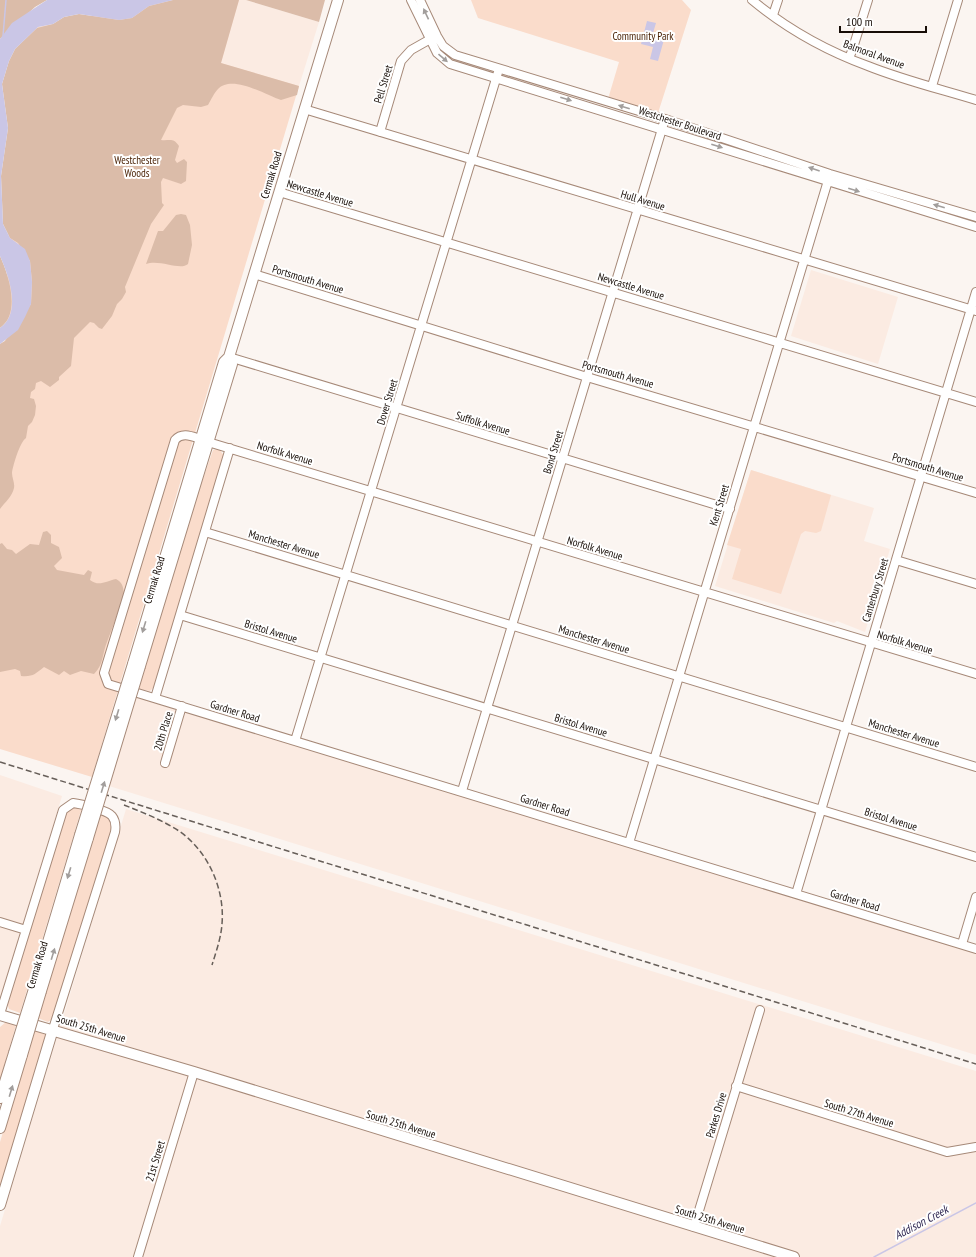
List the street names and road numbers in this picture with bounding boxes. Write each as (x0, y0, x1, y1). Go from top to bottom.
street label: Balmoral Avenue (842, 36, 907, 72)
street label: Pell Street (371, 63, 395, 105)
street label: Westchester Boulevard (637, 103, 723, 143)
street label: Cermak Road (257, 149, 285, 200)
street label: Newcastle Avenue (285, 176, 355, 210)
street label: Hull Avenue (619, 187, 667, 214)
street label: Portsmouth Avenue (271, 262, 346, 297)
street label: Newcastle Avenue (596, 269, 666, 303)
street label: Portsmouth Avenue (581, 357, 656, 391)
street label: Dover Street (373, 377, 401, 427)
street label: Suffolk Avenue (454, 408, 512, 438)
street label: Bond Street (540, 429, 566, 475)
street label: Norfolk Avenue (255, 438, 315, 468)
street label: Portsmouth Avenue (891, 450, 966, 485)
street label: Kent Street (706, 483, 732, 527)
street label: Manchester Avenue (247, 527, 322, 562)
street label: Norfolk Avenue (565, 533, 625, 563)
street label: Cermak Road (140, 554, 168, 605)
street label: Canterbury Street (859, 556, 891, 624)
street label: Bristol Avenue (243, 616, 299, 646)
street label: Manchester Avenue (557, 622, 632, 657)
street label: Norfolk Avenue (875, 627, 935, 657)
street label: Gardner Road (209, 697, 262, 725)
street label: 20th Place (150, 709, 176, 752)
street label: Bristol Avenue (553, 710, 609, 740)
street label: Manchester Avenue (867, 716, 942, 751)
street label: Gardner Road (519, 791, 572, 819)
street label: Bristol Avenue (863, 804, 919, 834)
street label: Gardner Road (829, 886, 882, 914)
street label: Cermak Road (23, 939, 51, 990)
street label: South 25th Avenue (54, 1011, 128, 1045)
street label: Parkes Drive (702, 1090, 730, 1139)
street label: South 27th Avenue (823, 1096, 896, 1130)
street label: South 25th Avenue (364, 1107, 438, 1141)
street label: 21st Street (142, 1139, 168, 1183)
street label: South 25th Avenue (673, 1202, 747, 1236)

